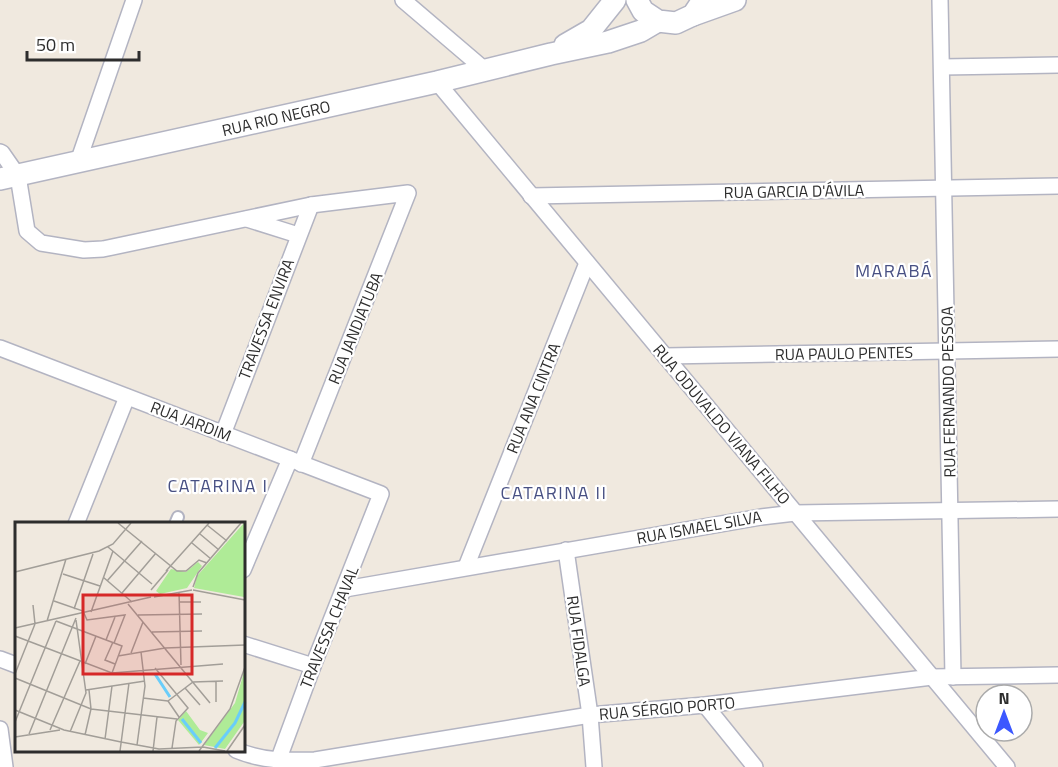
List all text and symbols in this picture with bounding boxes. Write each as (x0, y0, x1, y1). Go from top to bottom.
scale bar (27, 24, 140, 62)
text: 50 m (36, 31, 75, 58)
street label: RUA RIO NEGRO (219, 94, 333, 142)
street label: RUA GARCIA D'ÁVILA (724, 178, 865, 204)
street label: TRAVESSA ENVIRA (232, 255, 300, 383)
district label: MARABÁ (855, 257, 933, 284)
street label: RUA JANDIATUBA (322, 268, 389, 388)
street label: RUA FERNANDO PESSOA (934, 306, 961, 478)
street label: RUA ANA CINTRA (500, 339, 566, 457)
street label: RUA ODUVALDO VIANA FILHO (648, 339, 796, 509)
street label: RUA PAULO PENTES (775, 340, 913, 366)
street label: RUA JARDIM (147, 395, 235, 447)
district label: CATARINA I (168, 472, 268, 499)
district label: CATARINA II (501, 479, 607, 506)
street label: RUA ISMAEL SILVA (635, 504, 764, 550)
inset map (15, 522, 244, 752)
street label: TRAVESSA CHAVAL (293, 562, 365, 692)
street label: RUA FIDALGA (561, 594, 597, 689)
north arrow (974, 683, 1034, 743)
text: N (998, 686, 1010, 710)
street label: RUA SÉRGIO PORTO (598, 690, 736, 726)

